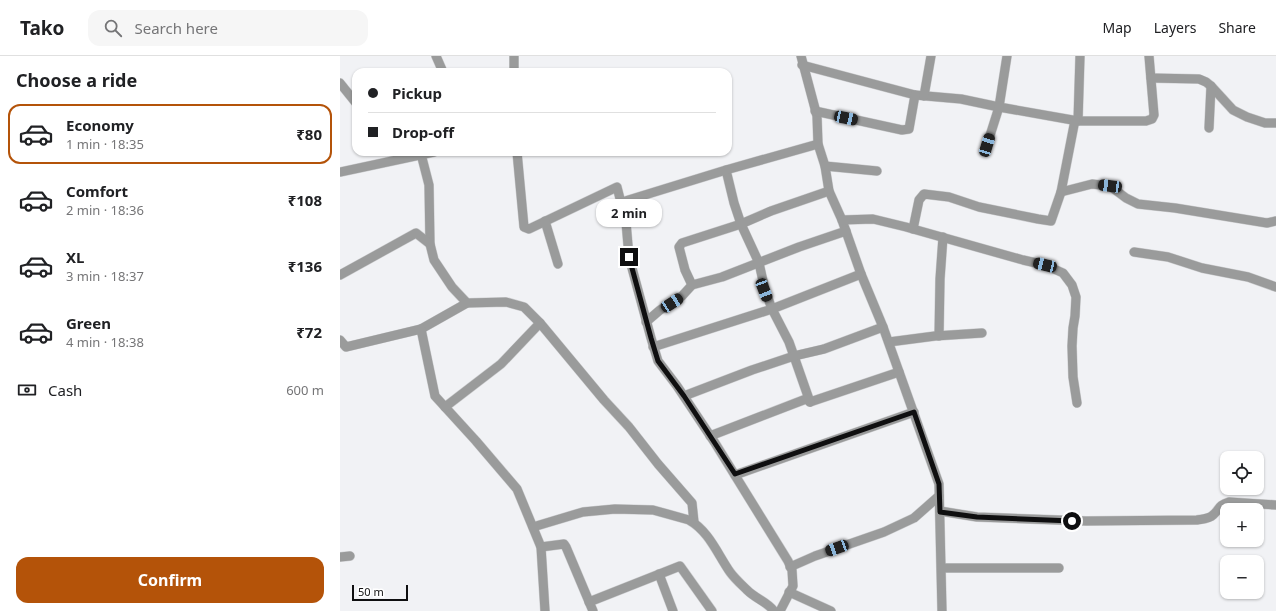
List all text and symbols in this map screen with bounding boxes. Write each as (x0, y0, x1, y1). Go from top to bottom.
search box (88, 10, 368, 46)
text: Tako (20, 15, 64, 41)
icon: search (102, 17, 124, 39)
text: Search here (134, 18, 218, 38)
text: Map (1103, 18, 1132, 37)
text: Layers (1154, 18, 1196, 37)
text: Share (1218, 18, 1256, 37)
text: Choose a ride (16, 68, 137, 92)
text: Pickup (392, 83, 442, 103)
car (833, 110, 859, 126)
text: Economy (66, 115, 134, 135)
icon: car (18, 116, 54, 152)
text: Drop-off (392, 122, 454, 142)
text: ₹80 (296, 124, 322, 144)
car (978, 132, 996, 158)
text: 1 min · 18:35 (66, 135, 144, 153)
car (1097, 179, 1123, 193)
text: Comfort (66, 181, 128, 201)
icon: car (18, 182, 54, 218)
text: ₹108 (288, 190, 322, 210)
callout: 2 min (596, 199, 662, 227)
text: 2 min · 18:36 (66, 201, 144, 219)
text: 2 min (611, 204, 647, 222)
text: XL (66, 247, 84, 267)
icon: car (18, 248, 54, 284)
route end (620, 248, 638, 266)
text: ₹136 (288, 256, 322, 276)
car (1032, 256, 1058, 274)
text: 3 min · 18:37 (66, 267, 144, 285)
car (754, 277, 774, 303)
car (659, 291, 685, 315)
text: Green (66, 313, 111, 333)
icon: car (18, 314, 54, 350)
text: ₹72 (296, 322, 322, 342)
text: 4 min · 18:38 (66, 333, 144, 351)
icon: cash (16, 379, 38, 401)
text: Cash (48, 380, 82, 400)
text: 600 m (286, 381, 324, 399)
map controls (1220, 451, 1264, 599)
button: locate (1220, 451, 1264, 495)
button: + (1220, 503, 1264, 547)
route start (1063, 512, 1081, 530)
car (824, 538, 850, 558)
button: − (1220, 555, 1264, 599)
button: Confirm (16, 557, 324, 603)
scale bar (352, 583, 408, 602)
text: 50 m (358, 584, 384, 599)

